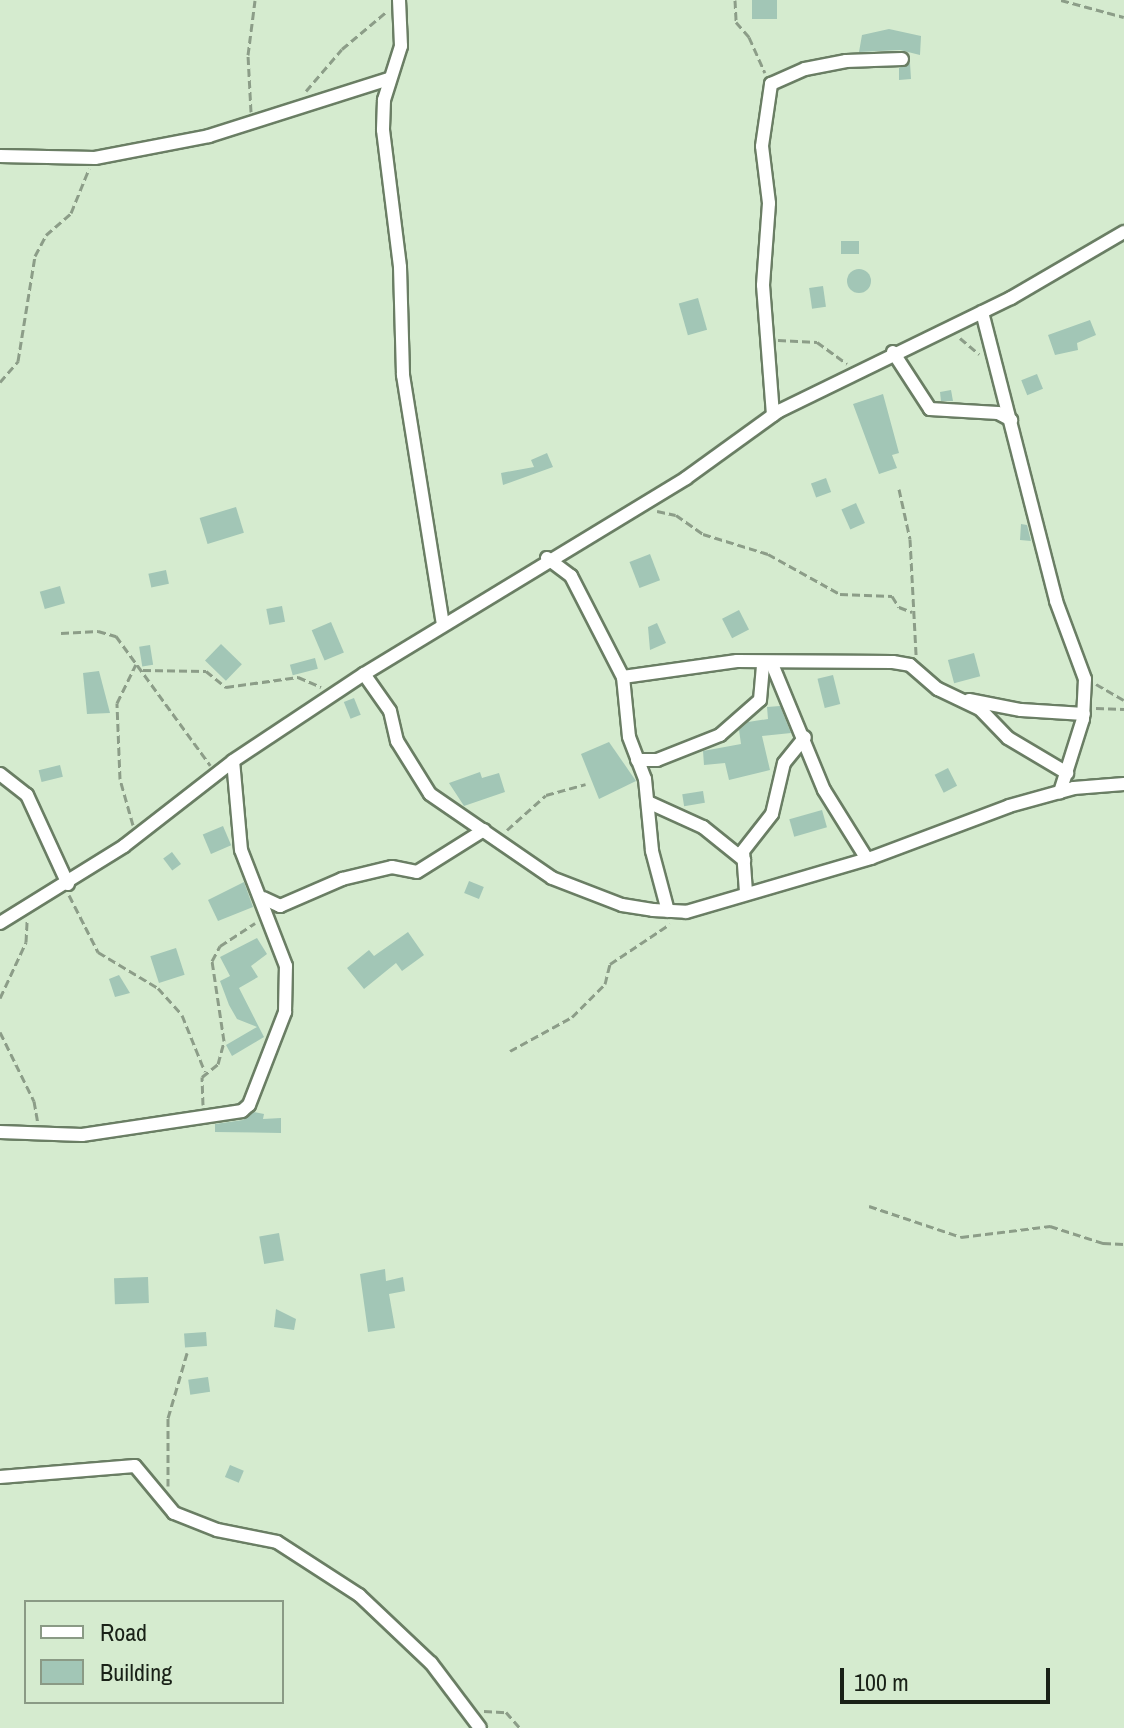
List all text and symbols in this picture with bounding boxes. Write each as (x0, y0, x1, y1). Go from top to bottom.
legend (24, 1600, 284, 1704)
text: Road (100, 1616, 147, 1648)
scale bar (844, 1652, 1054, 1702)
text: Building (100, 1656, 172, 1688)
text: 100 m (854, 1666, 909, 1698)

